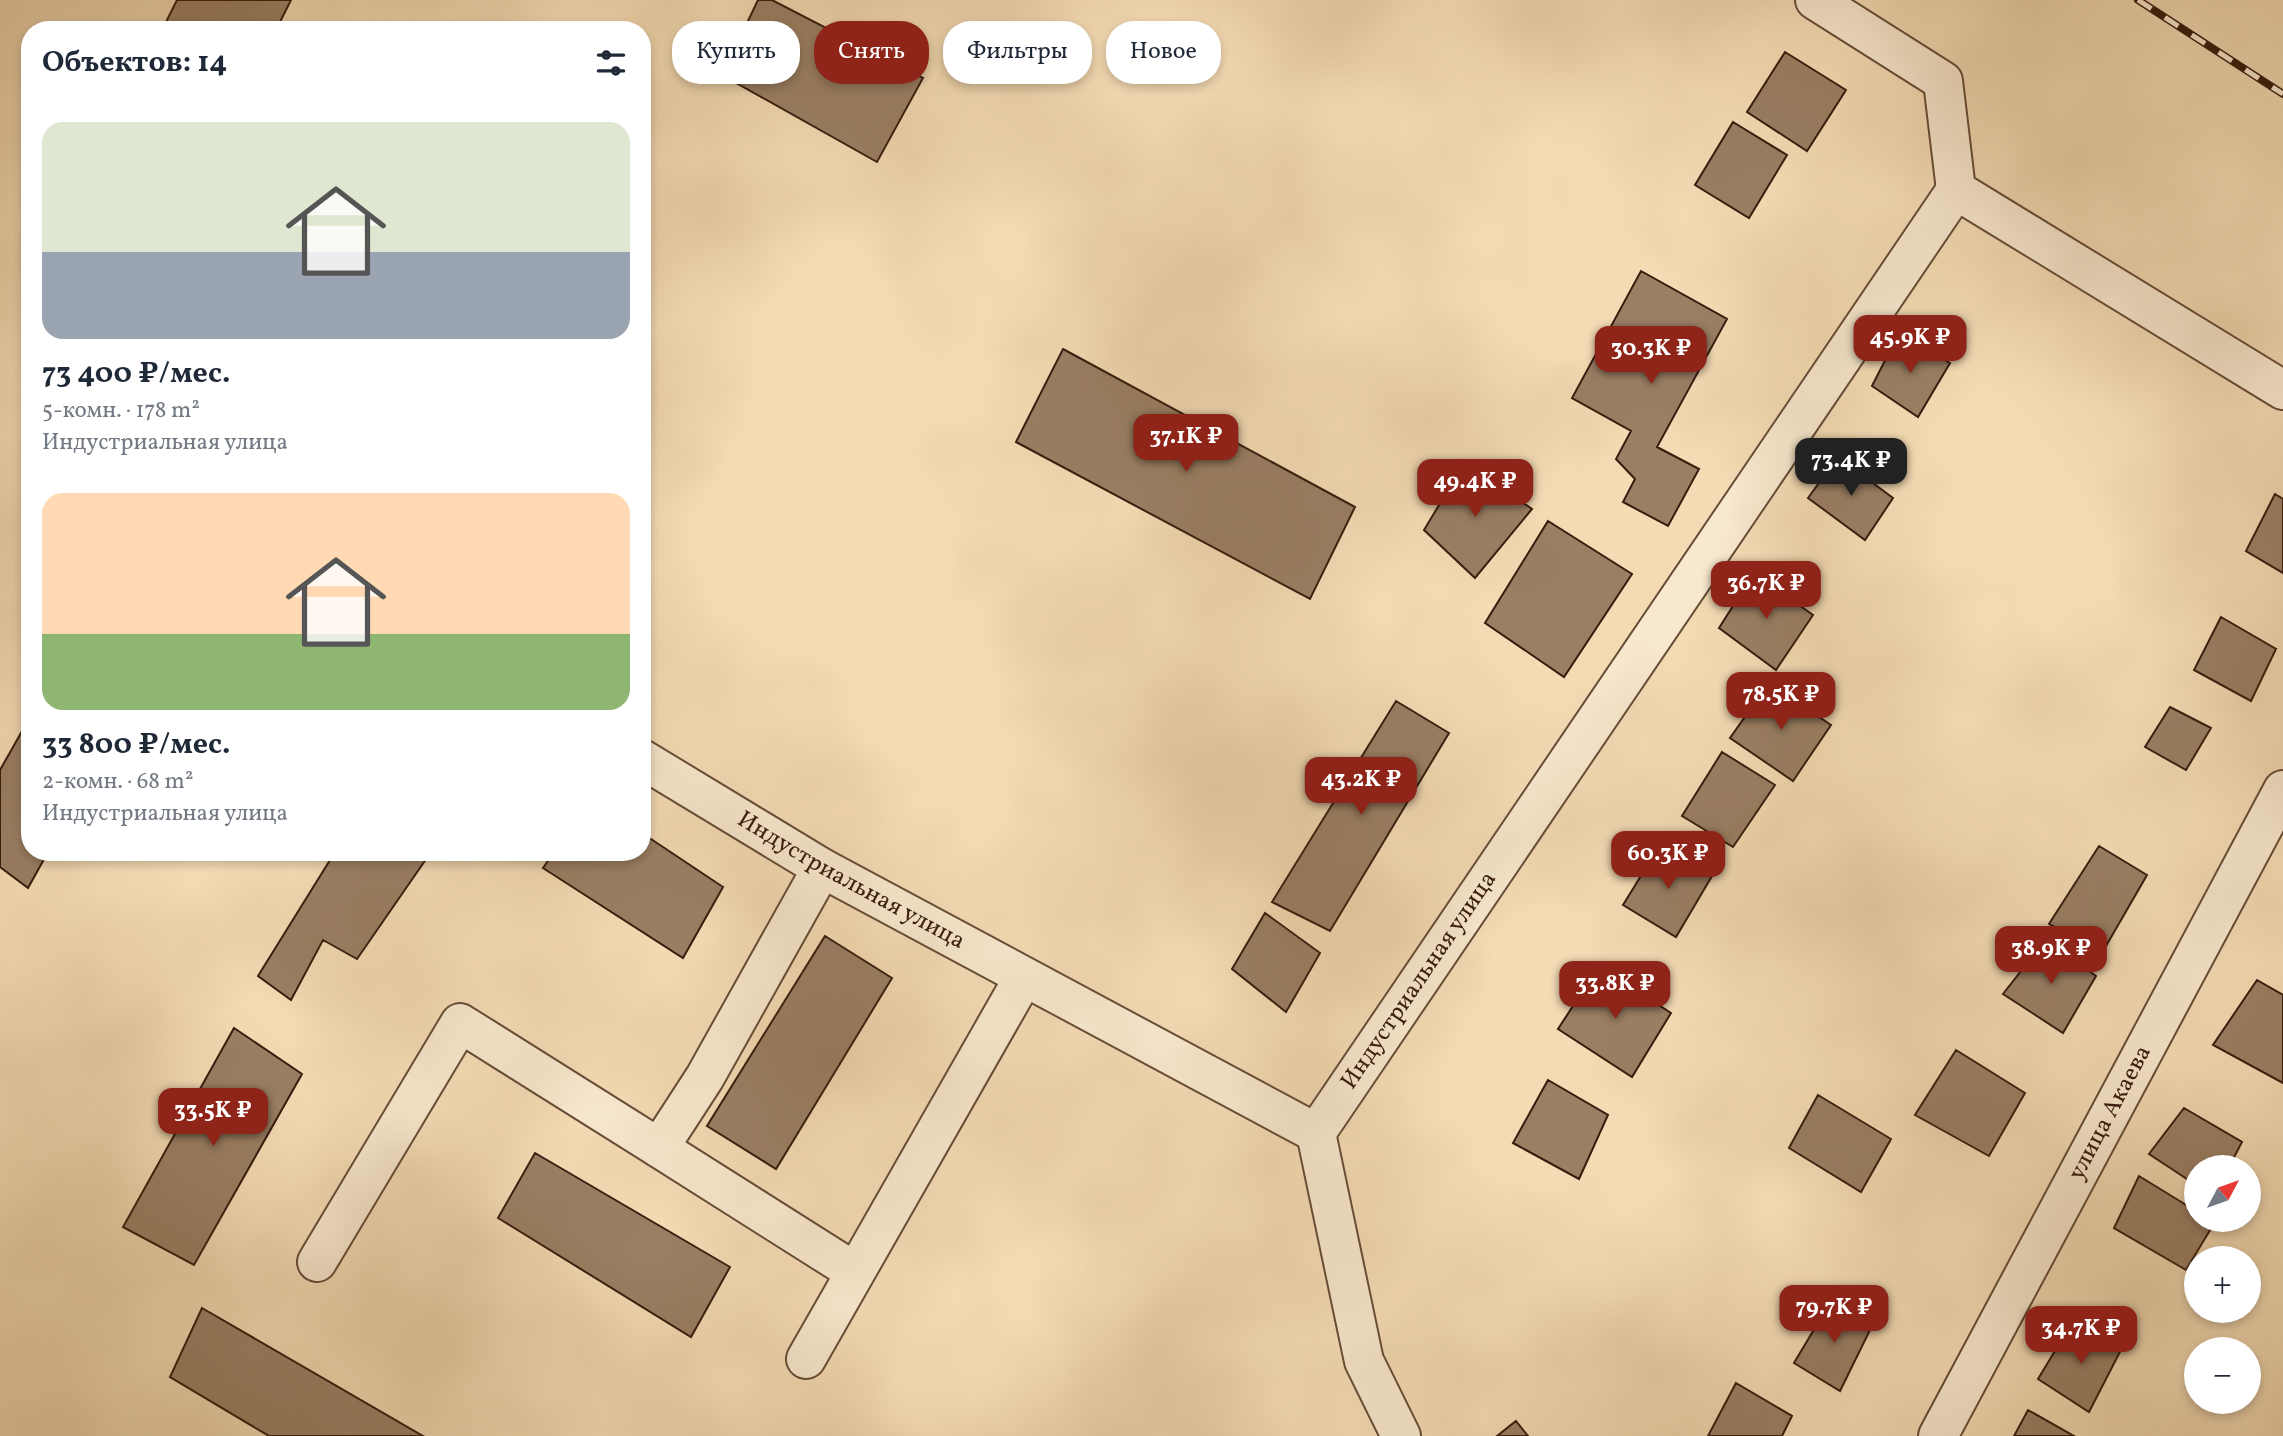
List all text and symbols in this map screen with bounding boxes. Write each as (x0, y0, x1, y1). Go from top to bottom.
chip: Купить (672, 21, 800, 84)
chip: Снять (814, 21, 929, 84)
chip: Фильтры (943, 21, 1092, 84)
chip: Новое (1106, 21, 1221, 84)
text: Объектов: 14 (42, 42, 227, 84)
icon: filters (592, 44, 630, 82)
icon: home (273, 168, 399, 294)
pin: 45.9K ₽ (1845, 316, 1975, 375)
text: 45.9K ₽ (1870, 322, 1950, 354)
pin: 30.3K ₽ (1586, 326, 1716, 386)
text: 30.3K ₽ (1611, 333, 1691, 365)
text: 73 400 ₽/мес. (42, 353, 230, 395)
text: 5-комн. · 178 m² (42, 395, 200, 427)
pin: 37.1K ₽ (1121, 414, 1251, 474)
text: 37.1K ₽ (1149, 421, 1223, 453)
text: Индустриальная улица (42, 427, 288, 459)
pin: 73.4K ₽ (1786, 438, 1916, 498)
text: 73.4K ₽ (1811, 445, 1891, 477)
pin: 49.4K ₽ (1410, 460, 1540, 519)
text: 49.4K ₽ (1433, 466, 1517, 498)
icon: home (273, 539, 399, 665)
pin: 36.7K ₽ (1701, 562, 1831, 621)
text: 36.7K ₽ (1727, 568, 1805, 600)
pin: 78.5K ₽ (1716, 672, 1846, 732)
text: 78.5K ₽ (1742, 679, 1820, 711)
text: 33 800 ₽/мес. (42, 724, 230, 766)
pin: 43.2K ₽ (1296, 758, 1426, 817)
text: 43.2K ₽ (1321, 764, 1401, 796)
text: 2-комн. · 68 m² (42, 766, 193, 798)
text: Индустриальная улица (42, 798, 288, 830)
street label: Индустриальная улица (730, 803, 971, 959)
pin: 60.3K ₽ (1603, 832, 1733, 891)
text: 60.3K ₽ (1627, 838, 1709, 870)
street label: Индустриальная улица (1333, 865, 1506, 1097)
pin: 38.9K ₽ (1986, 926, 2116, 986)
text: 38.9K ₽ (2011, 933, 2091, 965)
pin: 33.8K ₽ (1550, 962, 1680, 1021)
text: 33.8K ₽ (1575, 968, 1655, 1000)
street label: улица Акаева (2060, 1040, 2160, 1187)
pin: 33.5K ₽ (148, 1088, 278, 1148)
text: 33.5K ₽ (174, 1095, 252, 1127)
north arrow (2184, 1155, 2261, 1232)
map controls (2184, 1155, 2261, 1414)
button: + (2184, 1246, 2261, 1323)
pin: 79.7K ₽ (1769, 1286, 1899, 1345)
text: 79.7K ₽ (1795, 1292, 1873, 1324)
pin: 34.7K ₽ (2016, 1306, 2146, 1366)
text: 34.7K ₽ (2041, 1313, 2121, 1345)
button: − (2184, 1337, 2261, 1414)

